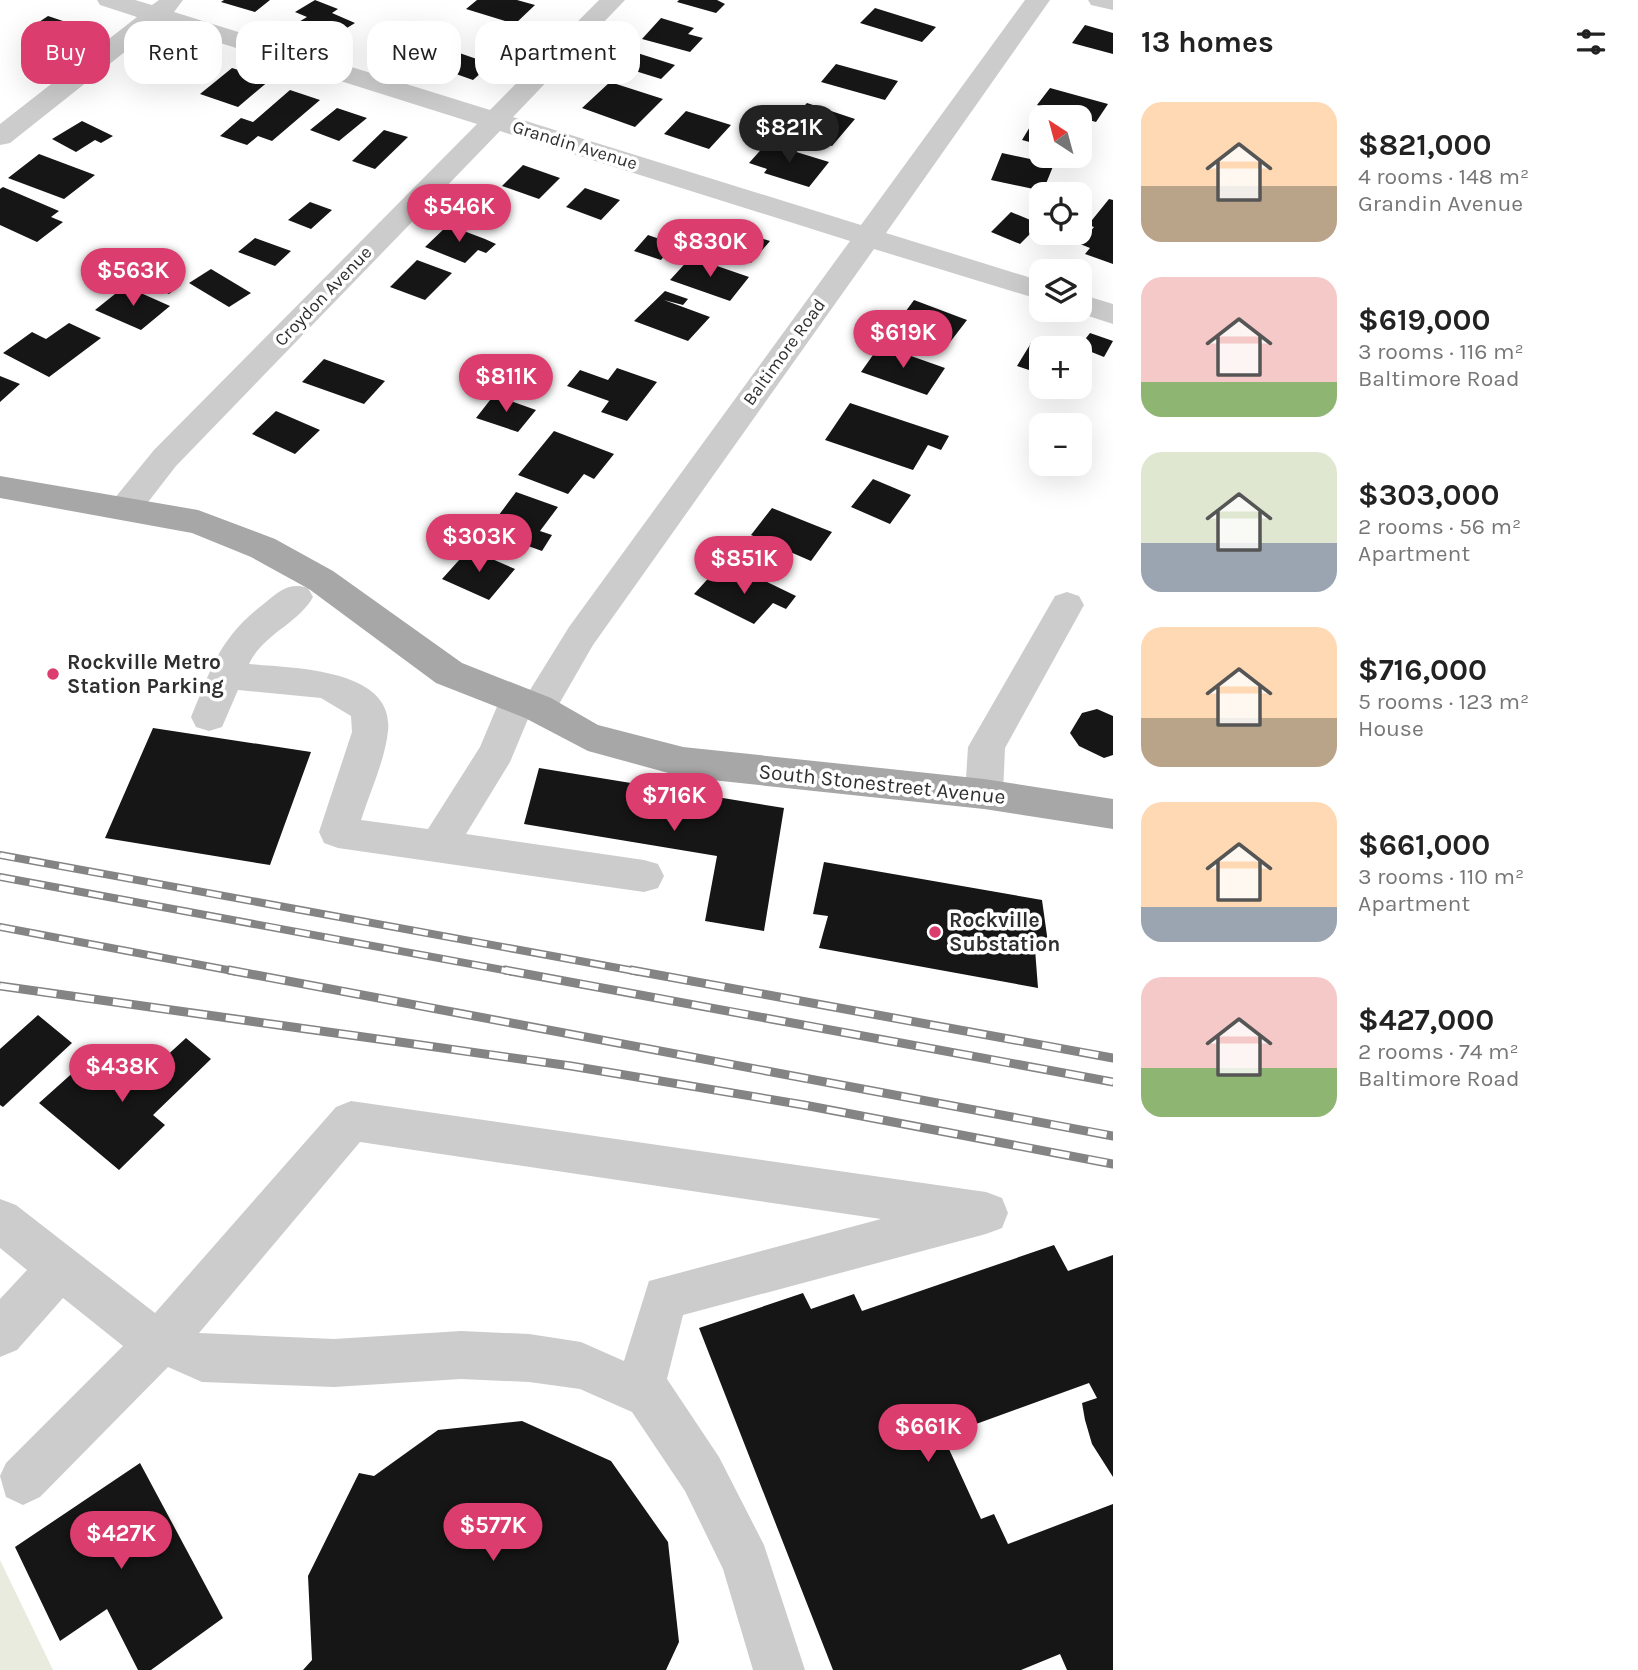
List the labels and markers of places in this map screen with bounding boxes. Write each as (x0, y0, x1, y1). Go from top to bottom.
pin: $821K (740, 106, 838, 165)
pin: $546K (410, 184, 508, 244)
pin: $830K (661, 219, 759, 279)
pin: $563K (84, 248, 182, 308)
pin: $619K (854, 310, 952, 370)
pin: $811K (457, 354, 555, 414)
pin: $303K (430, 514, 528, 574)
pin: $851K (695, 536, 793, 596)
place label: Rockville Metro Station Parking (67, 650, 224, 698)
marker: Rockville Metro Station Parking (45, 666, 61, 682)
pin: $716K (625, 774, 723, 833)
place label: Rockville Substation (949, 908, 1060, 956)
marker: Rockville Substation (927, 924, 943, 940)
pin: $438K (73, 1044, 171, 1104)
pin: $661K (879, 1404, 977, 1464)
pin: $577K (444, 1504, 542, 1563)
pin: $427K (72, 1512, 170, 1571)

